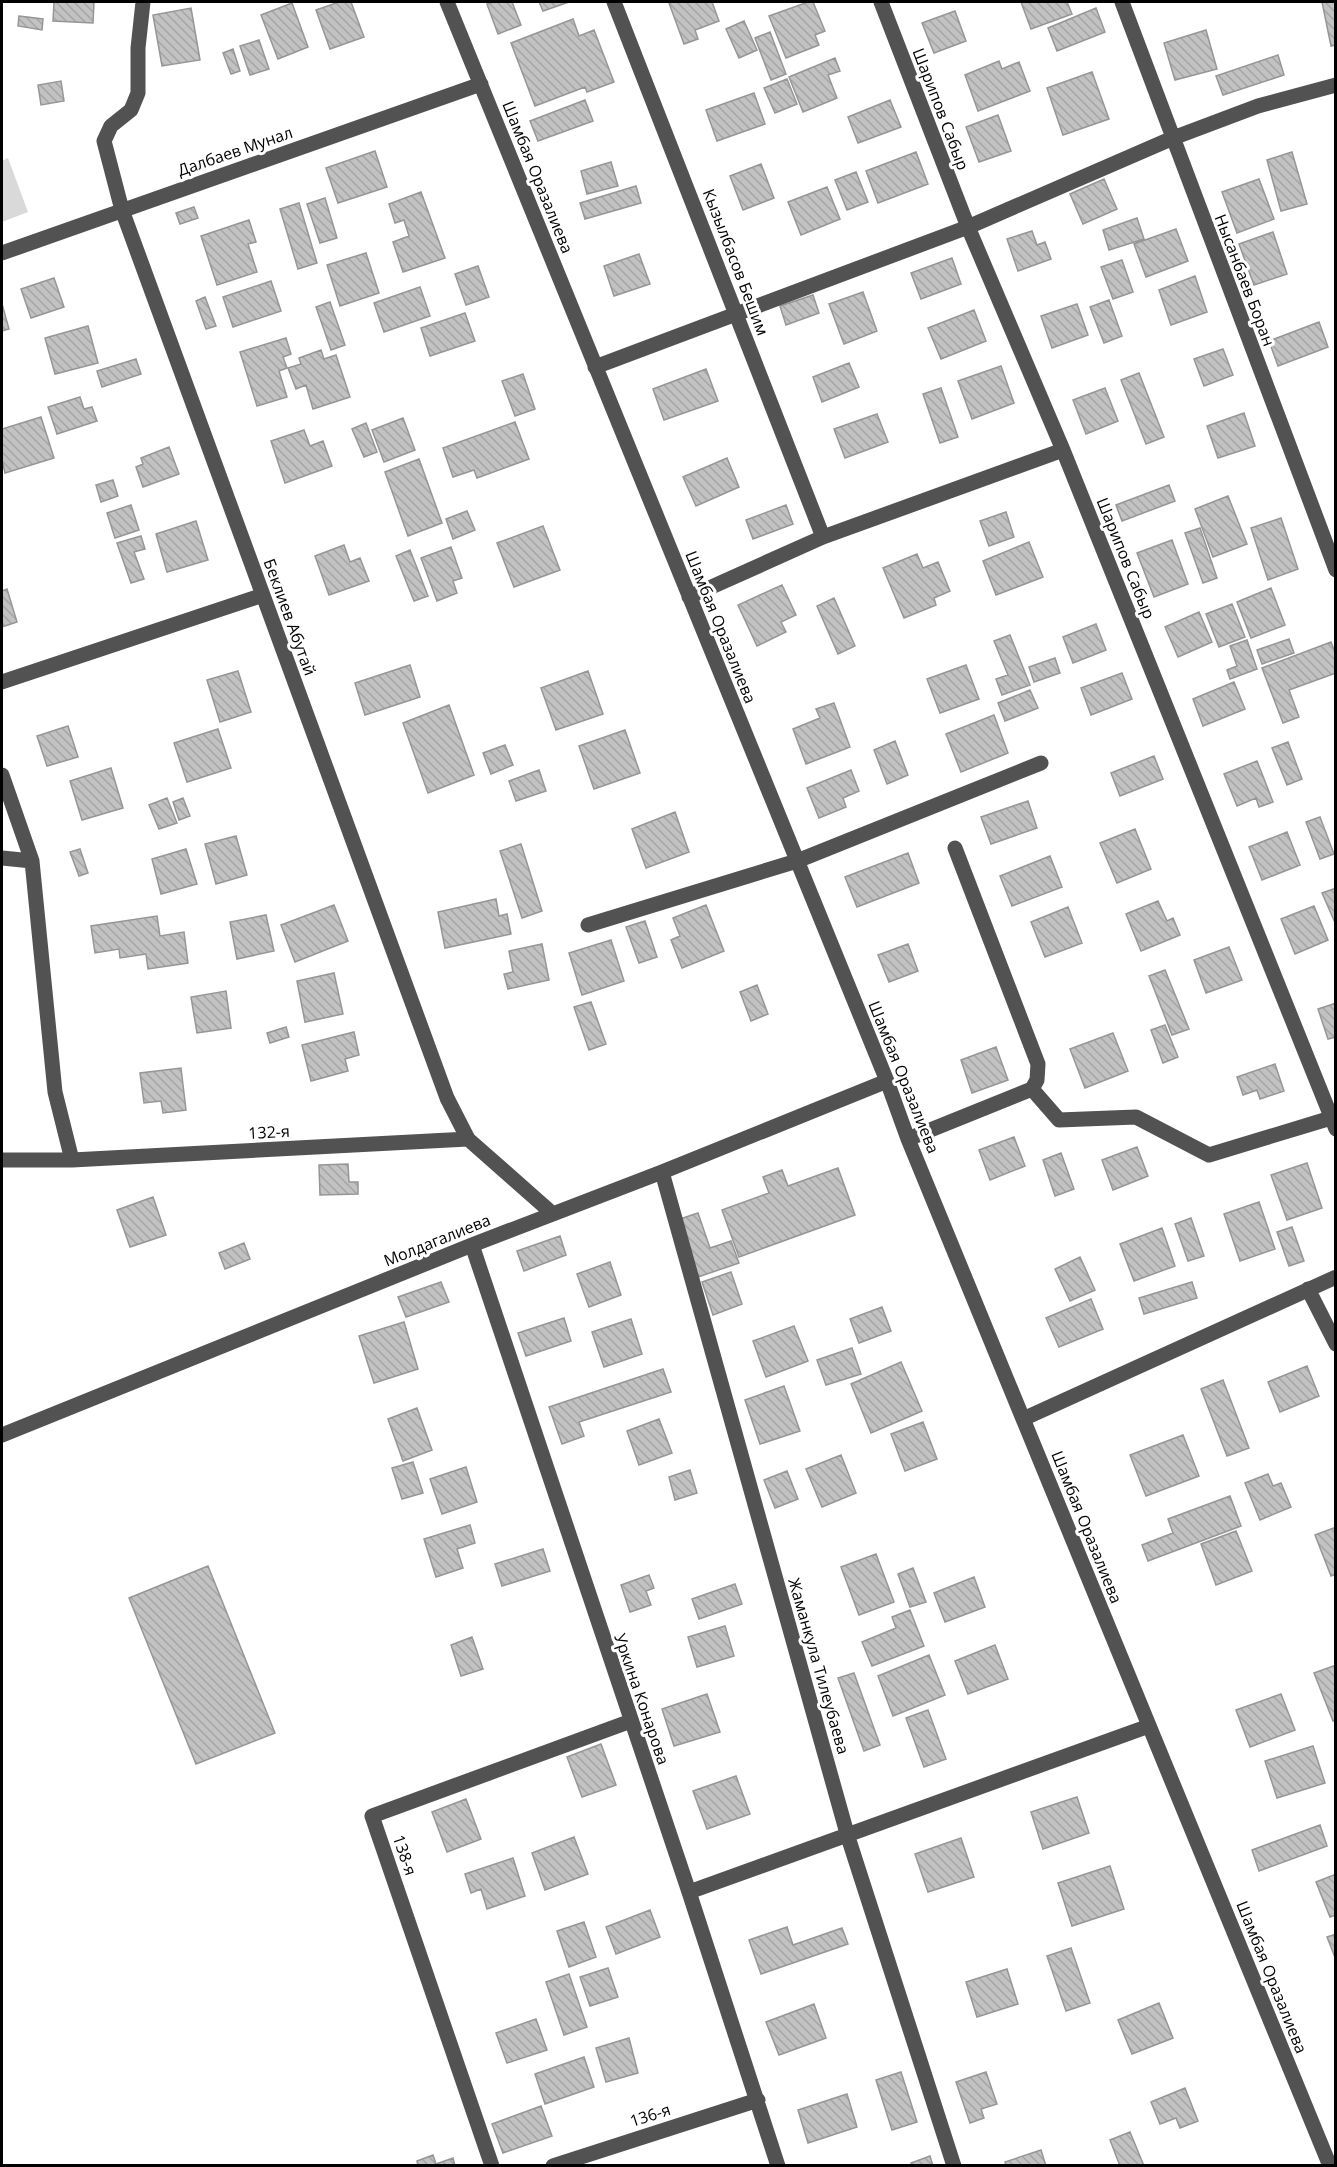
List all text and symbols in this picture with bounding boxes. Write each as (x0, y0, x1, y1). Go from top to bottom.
street label: Шарипов Сабыр (908, 45, 974, 173)
street label: Шамбая Оразалиева (497, 97, 579, 257)
street label: Далбаев Мунал (175, 121, 295, 181)
street label: Кызылбасов Бешим (698, 186, 774, 338)
street label: Нысанбаев Боран (1210, 211, 1280, 349)
street label: Шарипов Сабыр (1092, 494, 1160, 622)
street label: Шамбая Оразалиева (680, 547, 762, 707)
street label: Беклиев Абутай (259, 555, 321, 679)
street label: Шамбая Оразалиева (863, 997, 945, 1157)
street label: 132-я (248, 1120, 290, 1144)
street label: Молдагалиева (380, 1209, 494, 1271)
street label: Шамбая Оразалиева (1046, 1447, 1128, 1607)
street label: Жаманкула Тилеубаева (783, 1575, 855, 1757)
street label: Уркина Конарова (609, 1631, 675, 1767)
street label: 138-я (388, 1832, 422, 1878)
street label: Шамбая Оразалиева (1231, 1897, 1313, 2057)
street label: 136-я (627, 2098, 673, 2132)

